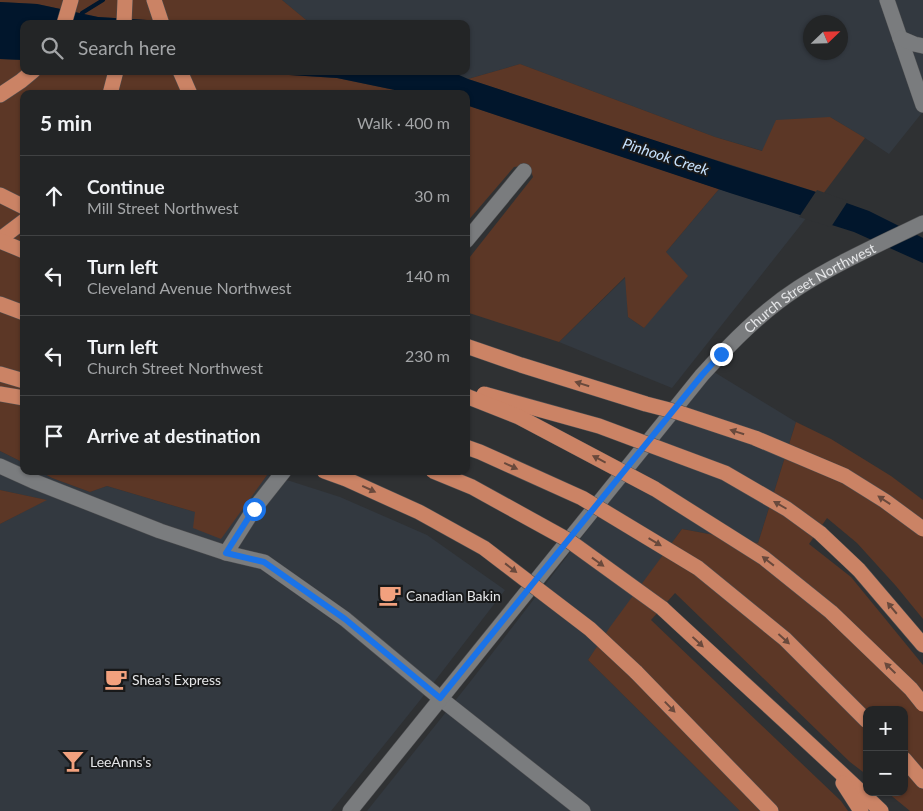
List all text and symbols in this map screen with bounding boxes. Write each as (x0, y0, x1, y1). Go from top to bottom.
north arrow (803, 15, 848, 60)
search box (20, 20, 470, 75)
icon: search (38, 34, 66, 62)
text: Search here (78, 36, 176, 59)
text: 5 min (40, 110, 92, 135)
text: Walk · 400 m (357, 113, 450, 132)
water label: Pinhook Creek (621, 134, 712, 179)
text: Continue (87, 175, 165, 198)
icon: ahead (40, 182, 68, 210)
text: 30 m (414, 186, 450, 205)
text: Mill Street Northwest (87, 198, 239, 217)
street label: Church Street Northwest (740, 239, 878, 336)
text: Turn left (87, 255, 158, 278)
icon: left (40, 262, 68, 290)
text: 140 m (405, 266, 450, 285)
text: Cleveland Avenue Northwest (87, 278, 292, 297)
text: Turn left (87, 335, 158, 358)
icon: left (40, 342, 68, 370)
route end (710, 343, 733, 366)
text: 230 m (405, 346, 450, 365)
text: Church Street Northwest (87, 358, 263, 377)
one-way arrow (574, 380, 589, 388)
icon: arrive (40, 422, 68, 450)
text: Arrive at destination (87, 424, 260, 447)
one-way arrow (729, 428, 744, 436)
one-way arrow (592, 455, 606, 463)
one-way arrow (504, 462, 518, 470)
one-way arrow (362, 485, 377, 494)
one-way arrow (877, 495, 891, 505)
route start (243, 498, 266, 521)
one-way arrow (773, 500, 787, 509)
one-way arrow (648, 537, 661, 546)
one-way arrow (591, 556, 604, 567)
one-way arrow (762, 556, 775, 567)
one-way arrow (504, 563, 517, 574)
cafe icon: Canadian Bakin (377, 582, 403, 608)
place label: Canadian Bakin (406, 587, 501, 604)
one-way arrow (886, 602, 897, 615)
one-way arrow (777, 633, 789, 645)
one-way arrow (692, 636, 704, 647)
one-way arrow (884, 663, 896, 675)
cafe icon: Shea's Express (103, 666, 129, 692)
place label: Shea's Express (132, 671, 221, 688)
one-way arrow (664, 700, 676, 712)
map controls (863, 706, 908, 796)
button: + (863, 706, 908, 751)
bar icon: LeeAnns's (60, 748, 86, 774)
button: − (863, 751, 908, 796)
place label: LeeAnns's (90, 753, 151, 770)

